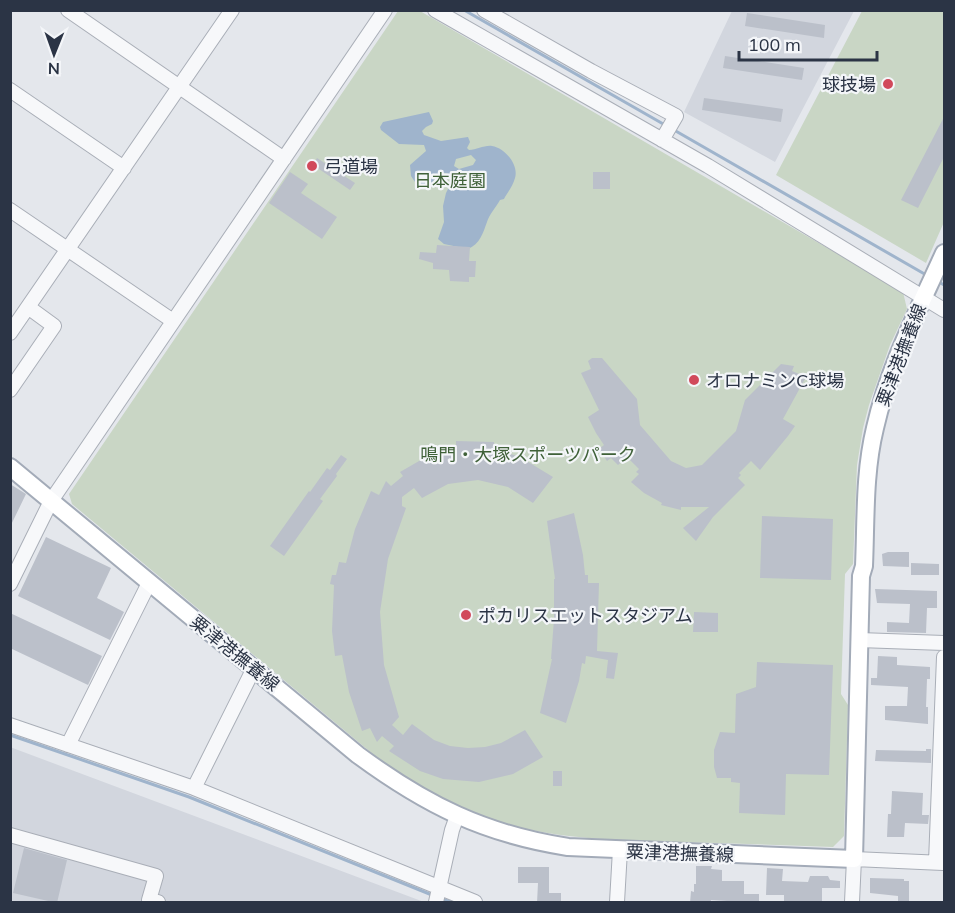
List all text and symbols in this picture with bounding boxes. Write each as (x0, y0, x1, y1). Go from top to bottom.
north arrow (24, 24, 84, 84)
scale bar (739, 24, 877, 62)
text: 100 m (748, 33, 801, 56)
text: N (48, 59, 60, 79)
place label: 球技場 (822, 73, 876, 96)
marker: 球技場 (881, 77, 895, 91)
place label: 弓道場 (324, 155, 378, 178)
marker: 弓道場 (305, 159, 319, 173)
park label: 日本庭園 (414, 169, 486, 192)
street label: 粟津港撫養線 (871, 300, 931, 410)
place label: オロナミンC球場 (706, 369, 844, 392)
marker: オロナミンC球場 (687, 373, 701, 387)
park label: 鳴門・大塚スポーツパーク (420, 443, 636, 466)
place label: ポカリスエットスタジアム (478, 604, 693, 627)
marker: ポカリスエットスタジアム (459, 608, 473, 622)
street label: 粟津港撫養線 (186, 610, 284, 696)
street label: 粟津港撫養線 (626, 840, 734, 866)

